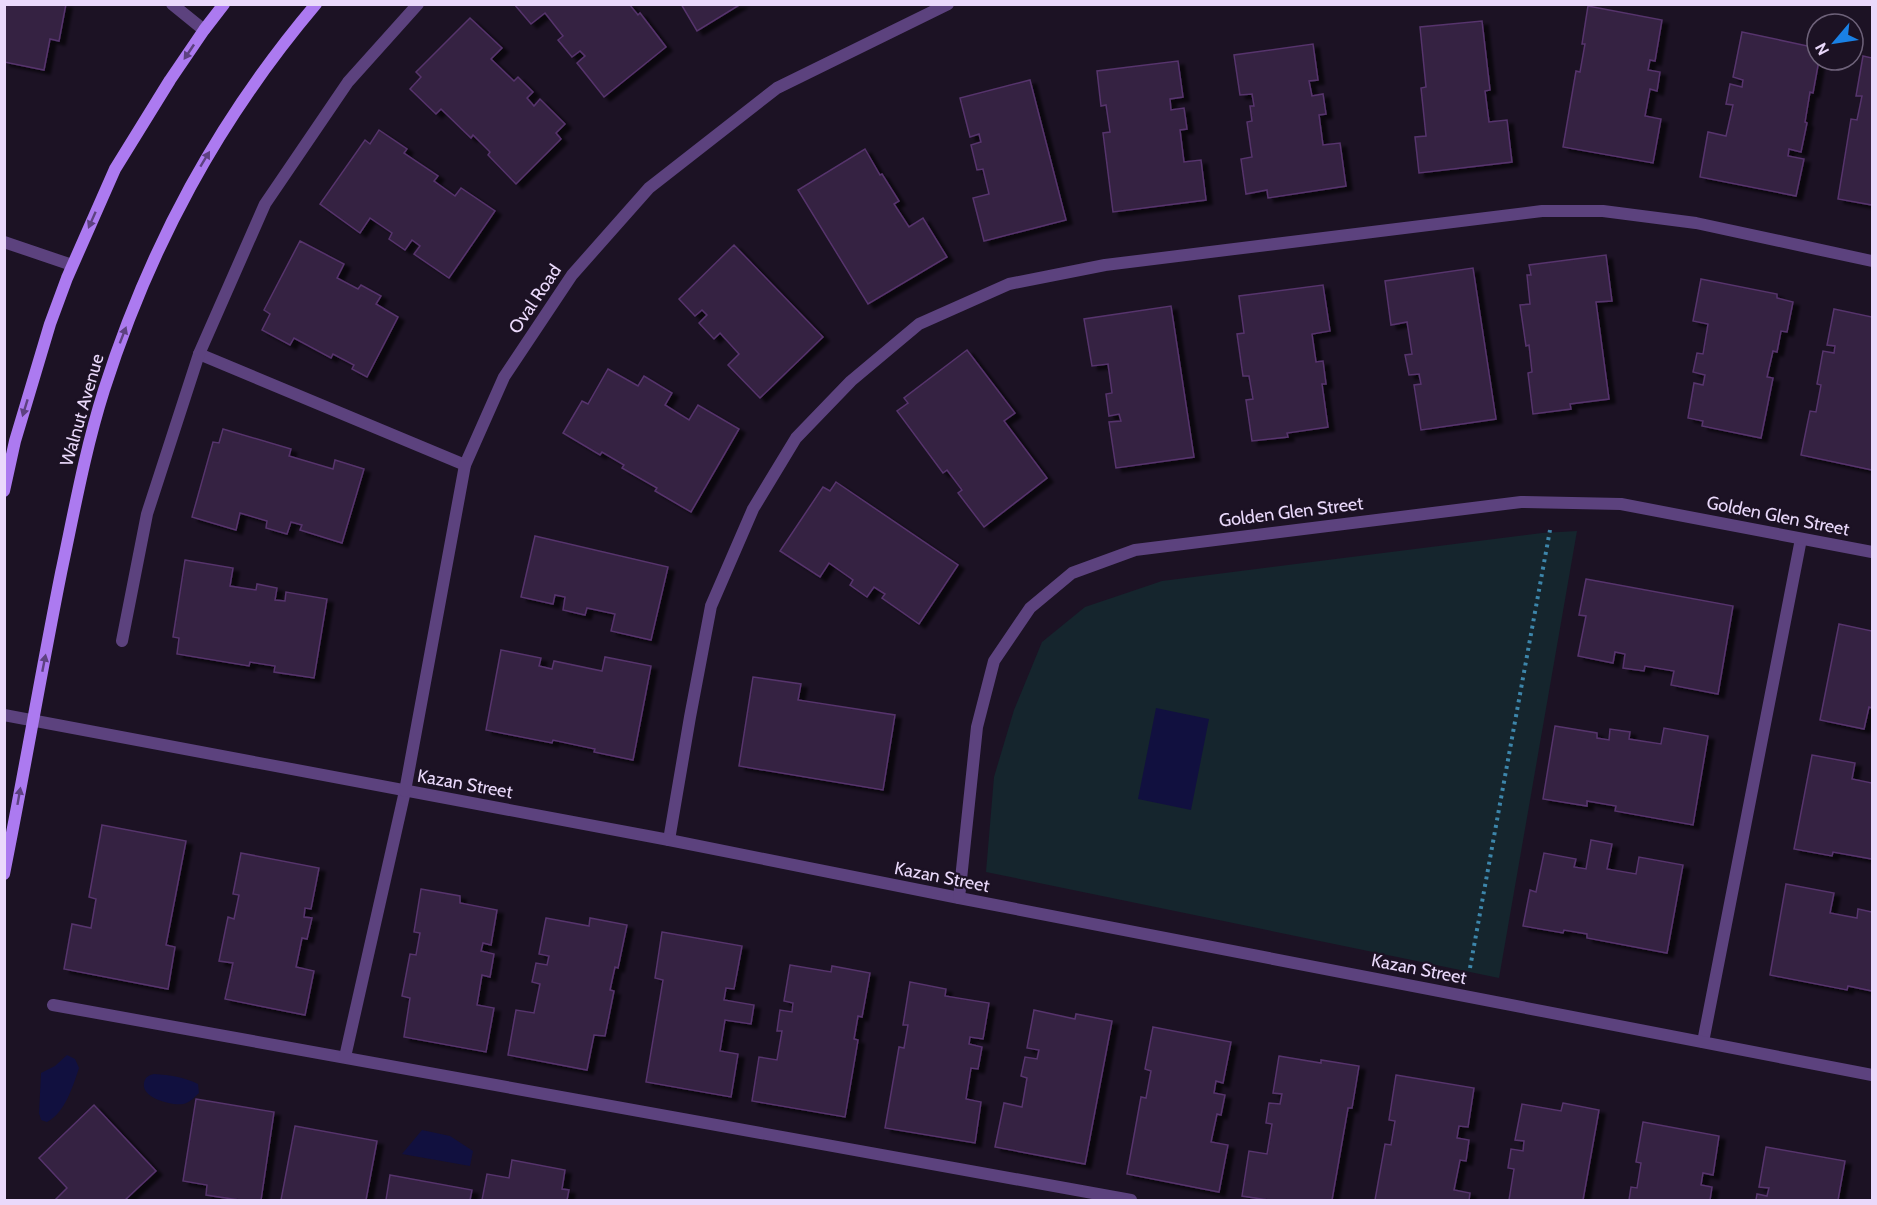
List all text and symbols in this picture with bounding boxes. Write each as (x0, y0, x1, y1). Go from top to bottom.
north arrow (1805, 12, 1865, 72)
text: N (1811, 39, 1833, 59)
one-way arrow (183, 43, 195, 59)
one-way arrow (200, 150, 211, 167)
one-way arrow (88, 212, 97, 229)
street label: Oval Road (504, 260, 566, 338)
one-way arrow (119, 326, 129, 344)
street label: Walnut Avenue (55, 351, 109, 469)
one-way arrow (20, 399, 29, 417)
street label: Golden Glen Street (1705, 491, 1851, 541)
street label: Golden Glen Street (1218, 492, 1364, 532)
one-way arrow (40, 653, 49, 672)
street label: Kazan Street (416, 765, 514, 803)
one-way arrow (15, 786, 24, 805)
street label: Kazan Street (893, 857, 991, 897)
street label: Kazan Street (1370, 949, 1468, 989)

